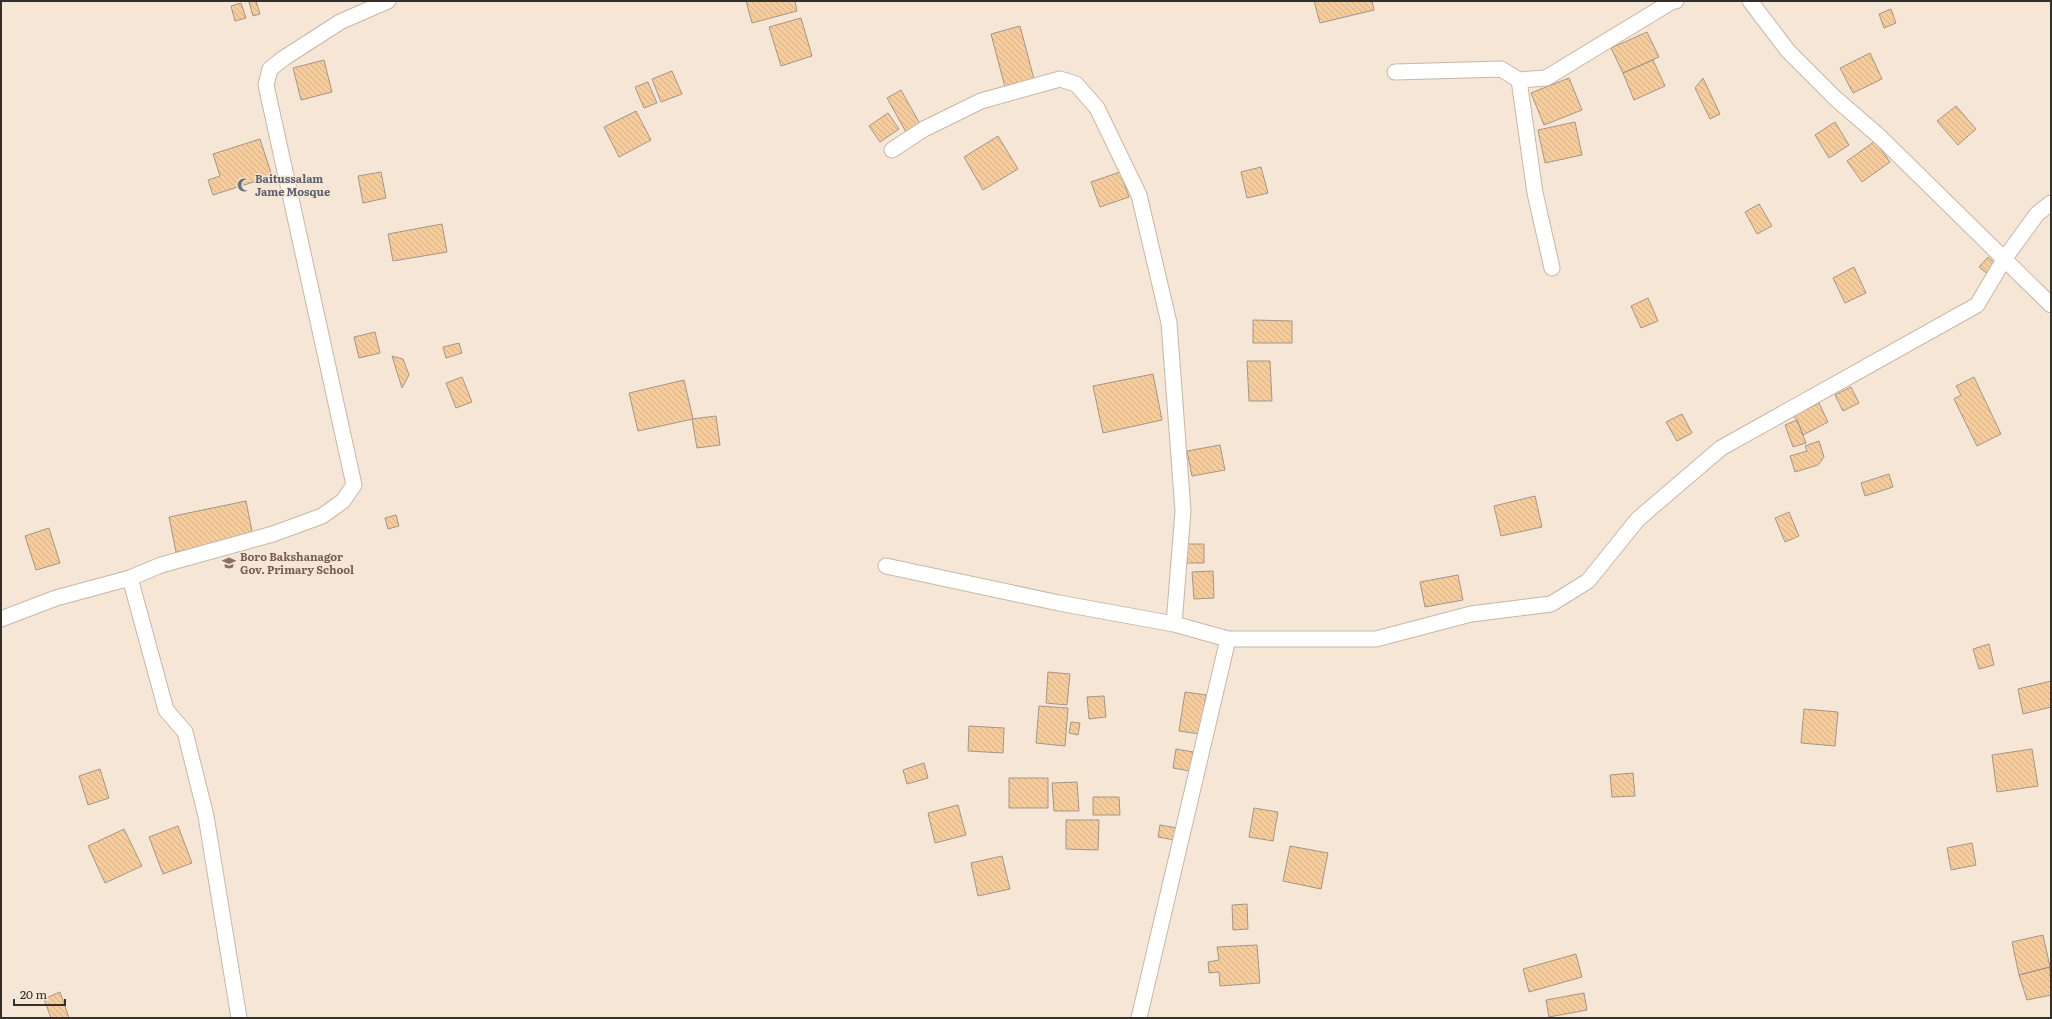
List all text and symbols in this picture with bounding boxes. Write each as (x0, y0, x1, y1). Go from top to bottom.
place label: Baitussalam Jame Mosque (255, 170, 330, 199)
mosque icon: Baitussalam Jame Mosque (236, 177, 252, 193)
place label: Boro Bakshanagor Gov. Primary School (240, 548, 354, 577)
school or university icon: Boro Bakshanagor Gov. Primary School (221, 555, 237, 571)
scale bar (14, 981, 65, 1007)
text: 20 m (20, 985, 47, 1003)

